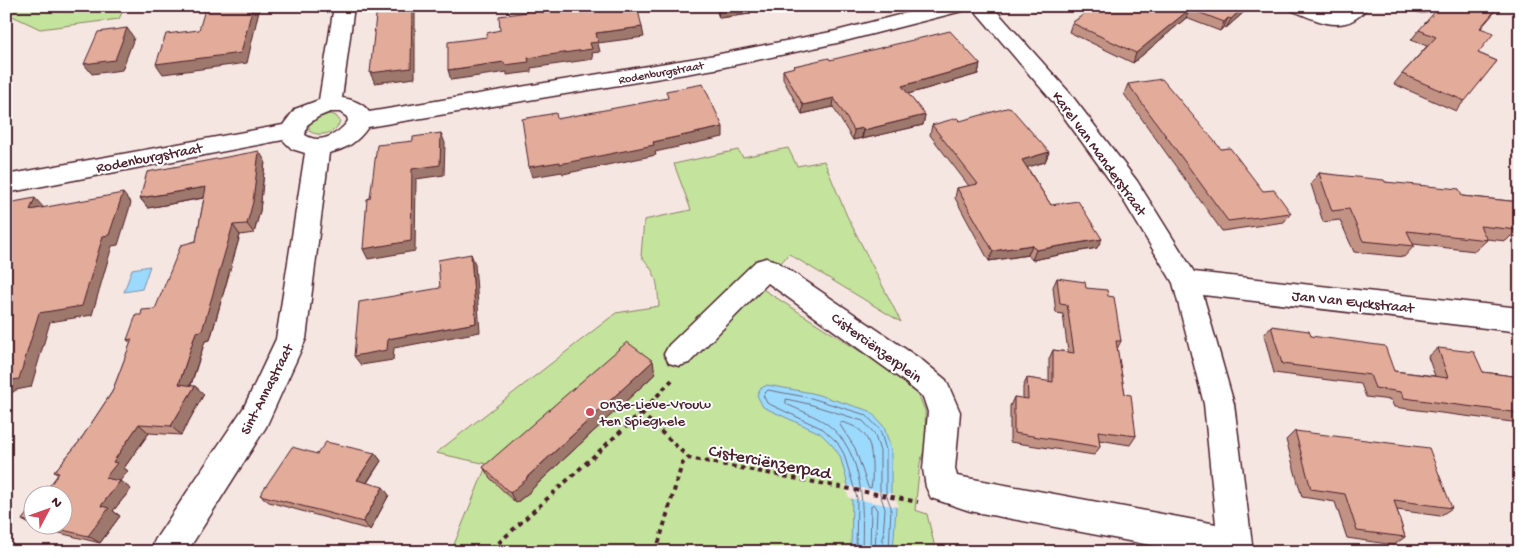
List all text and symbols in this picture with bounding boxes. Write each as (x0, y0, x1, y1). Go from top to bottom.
street label: Rodenburgstraat (618, 59, 706, 88)
street label: Karel van Manderstraat (1047, 88, 1151, 221)
street label: Rodenburgstraat (95, 139, 206, 178)
street label: Jan Van Eyckstraat (1291, 288, 1417, 319)
street label: Cisterciënzerplein (827, 310, 925, 388)
street label: Sint-Annastraat (237, 340, 299, 438)
place label: Onze-Lieve-Vrouw ten Spieghele (599, 396, 711, 431)
marker: Onze-Lieve-Vrouw ten Spieghele (584, 406, 596, 418)
street label: Cisterciënzerpad (707, 441, 834, 486)
north arrow (22, 486, 72, 536)
text: N (47, 494, 65, 512)

